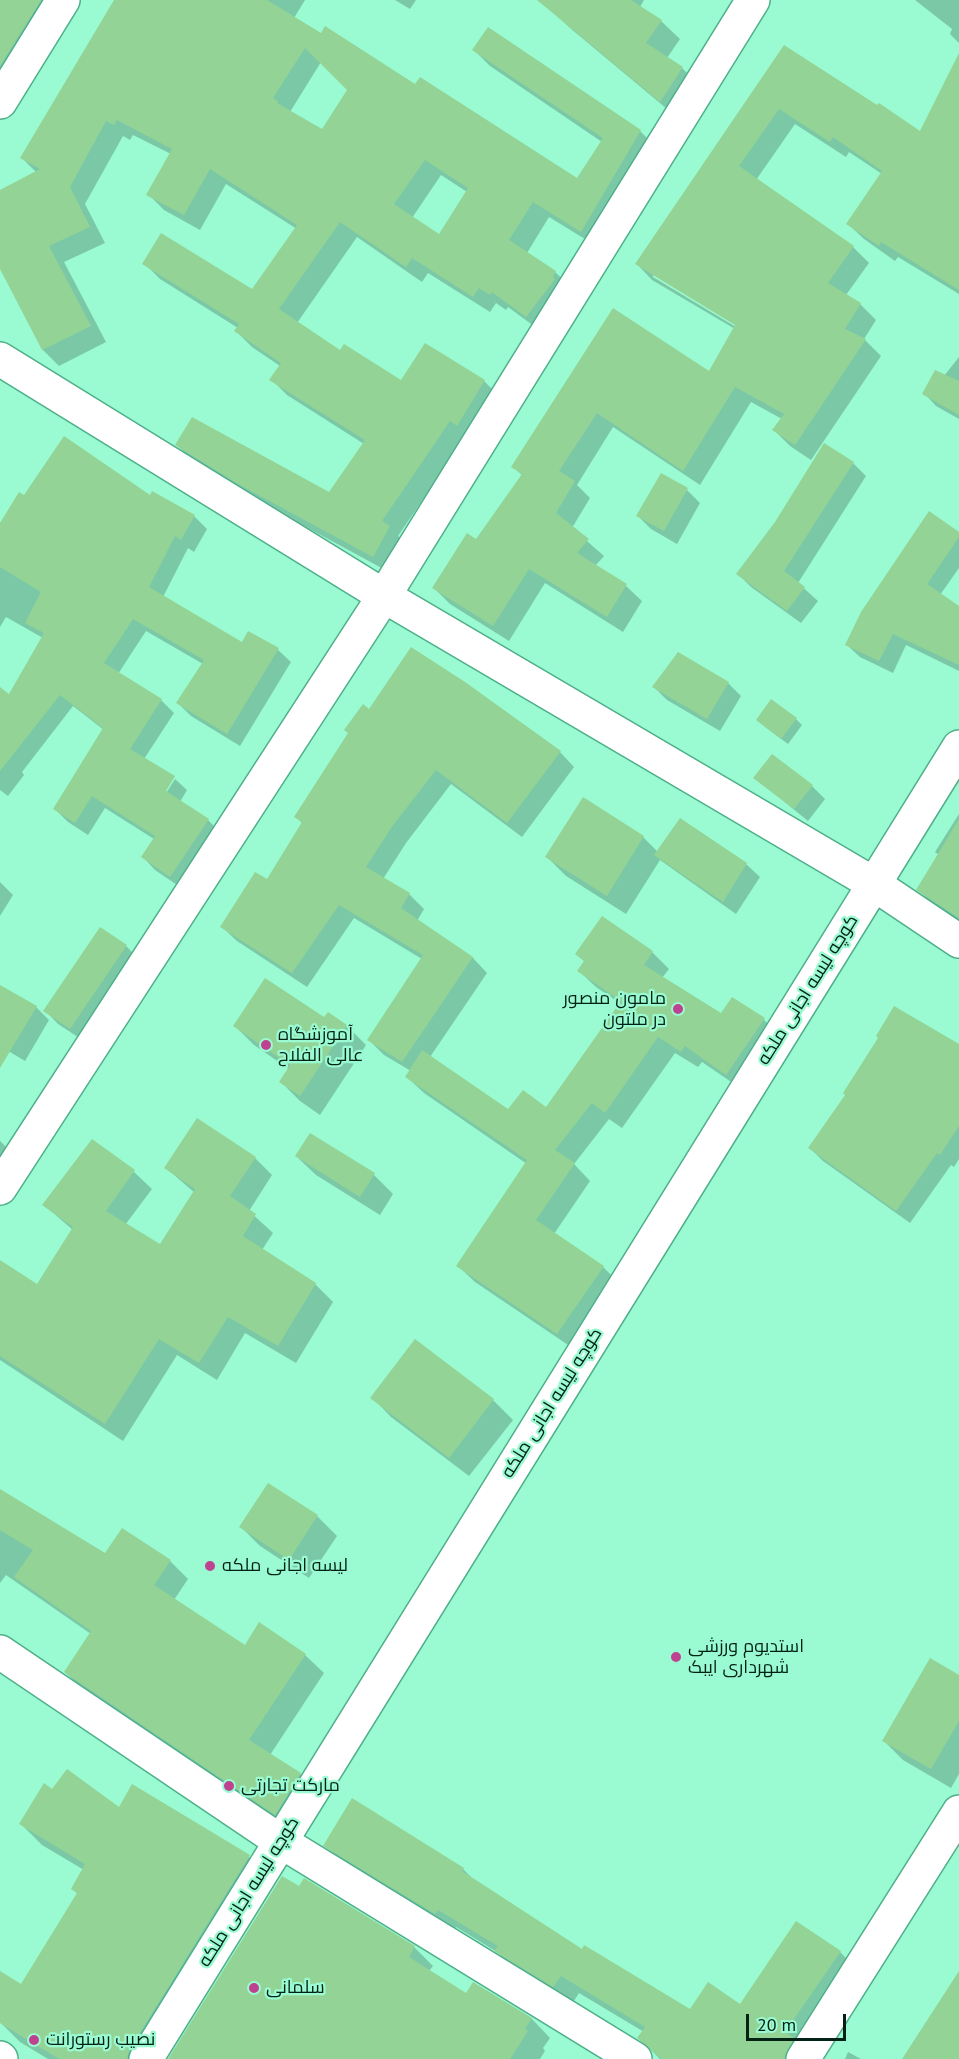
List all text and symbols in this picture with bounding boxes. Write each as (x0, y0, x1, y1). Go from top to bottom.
street label: کوچه لیسه اجانی ملکه (753, 911, 863, 1069)
place label: مامون منصور در ملتون (563, 988, 666, 1030)
marker: مامون منصور در ملتون (671, 1002, 685, 1016)
place label: آموزشگاه عالی الفلاح (278, 1024, 363, 1066)
marker: آموزشگاه عالی الفلاح (259, 1038, 273, 1052)
street label: کوچه لیسه اجانی ملکه (497, 1324, 607, 1482)
place label: لیسه اجانی ملکه (222, 1555, 348, 1577)
marker: لیسه اجانی ملکه (203, 1559, 217, 1573)
place label: استدیوم ورزشی شهرداری ایبک (688, 1636, 804, 1678)
marker: استدیوم ورزشی شهرداری ایبک (669, 1650, 683, 1664)
place label: مارکت تجارتی (241, 1775, 340, 1797)
marker: مارکت تجارتی (222, 1779, 236, 1793)
street label: کوچه لیسه اجانی ملکه (194, 1813, 304, 1971)
place label: سلمانی (266, 1977, 325, 1999)
marker: سلمانی (247, 1981, 261, 1995)
scale bar (749, 2002, 850, 2040)
text: 20 m (757, 2013, 796, 2036)
place label: نصیب رستورانت (46, 2029, 155, 2051)
marker: نصیب رستورانت (27, 2033, 41, 2047)

